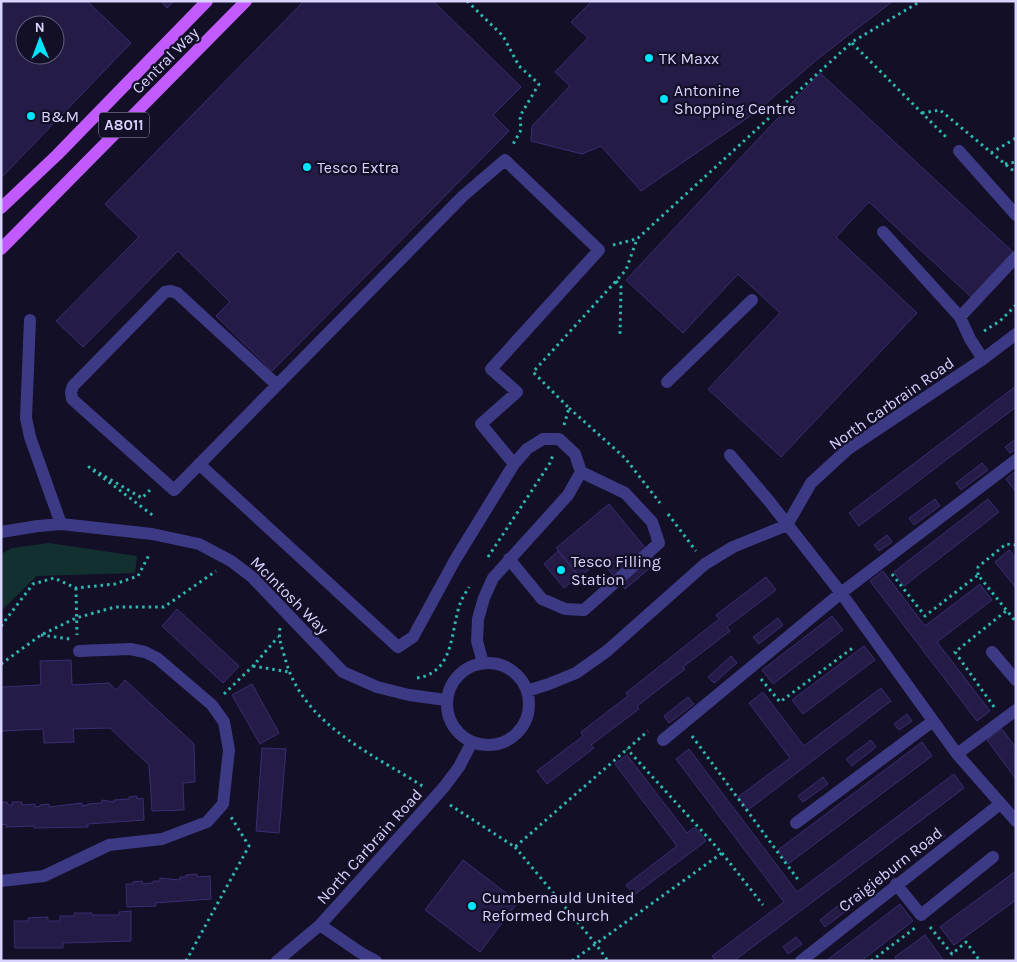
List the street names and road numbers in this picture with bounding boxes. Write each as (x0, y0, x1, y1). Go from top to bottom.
street label: Central Way (128, 23, 203, 98)
road number: A8011 (99, 112, 149, 138)
street label: North Carbrain Road (825, 353, 958, 454)
street label: McIntosh Way (247, 552, 333, 639)
street label: North Carbrain Road (313, 785, 426, 908)
street label: Craigieburn Road (835, 823, 946, 916)

